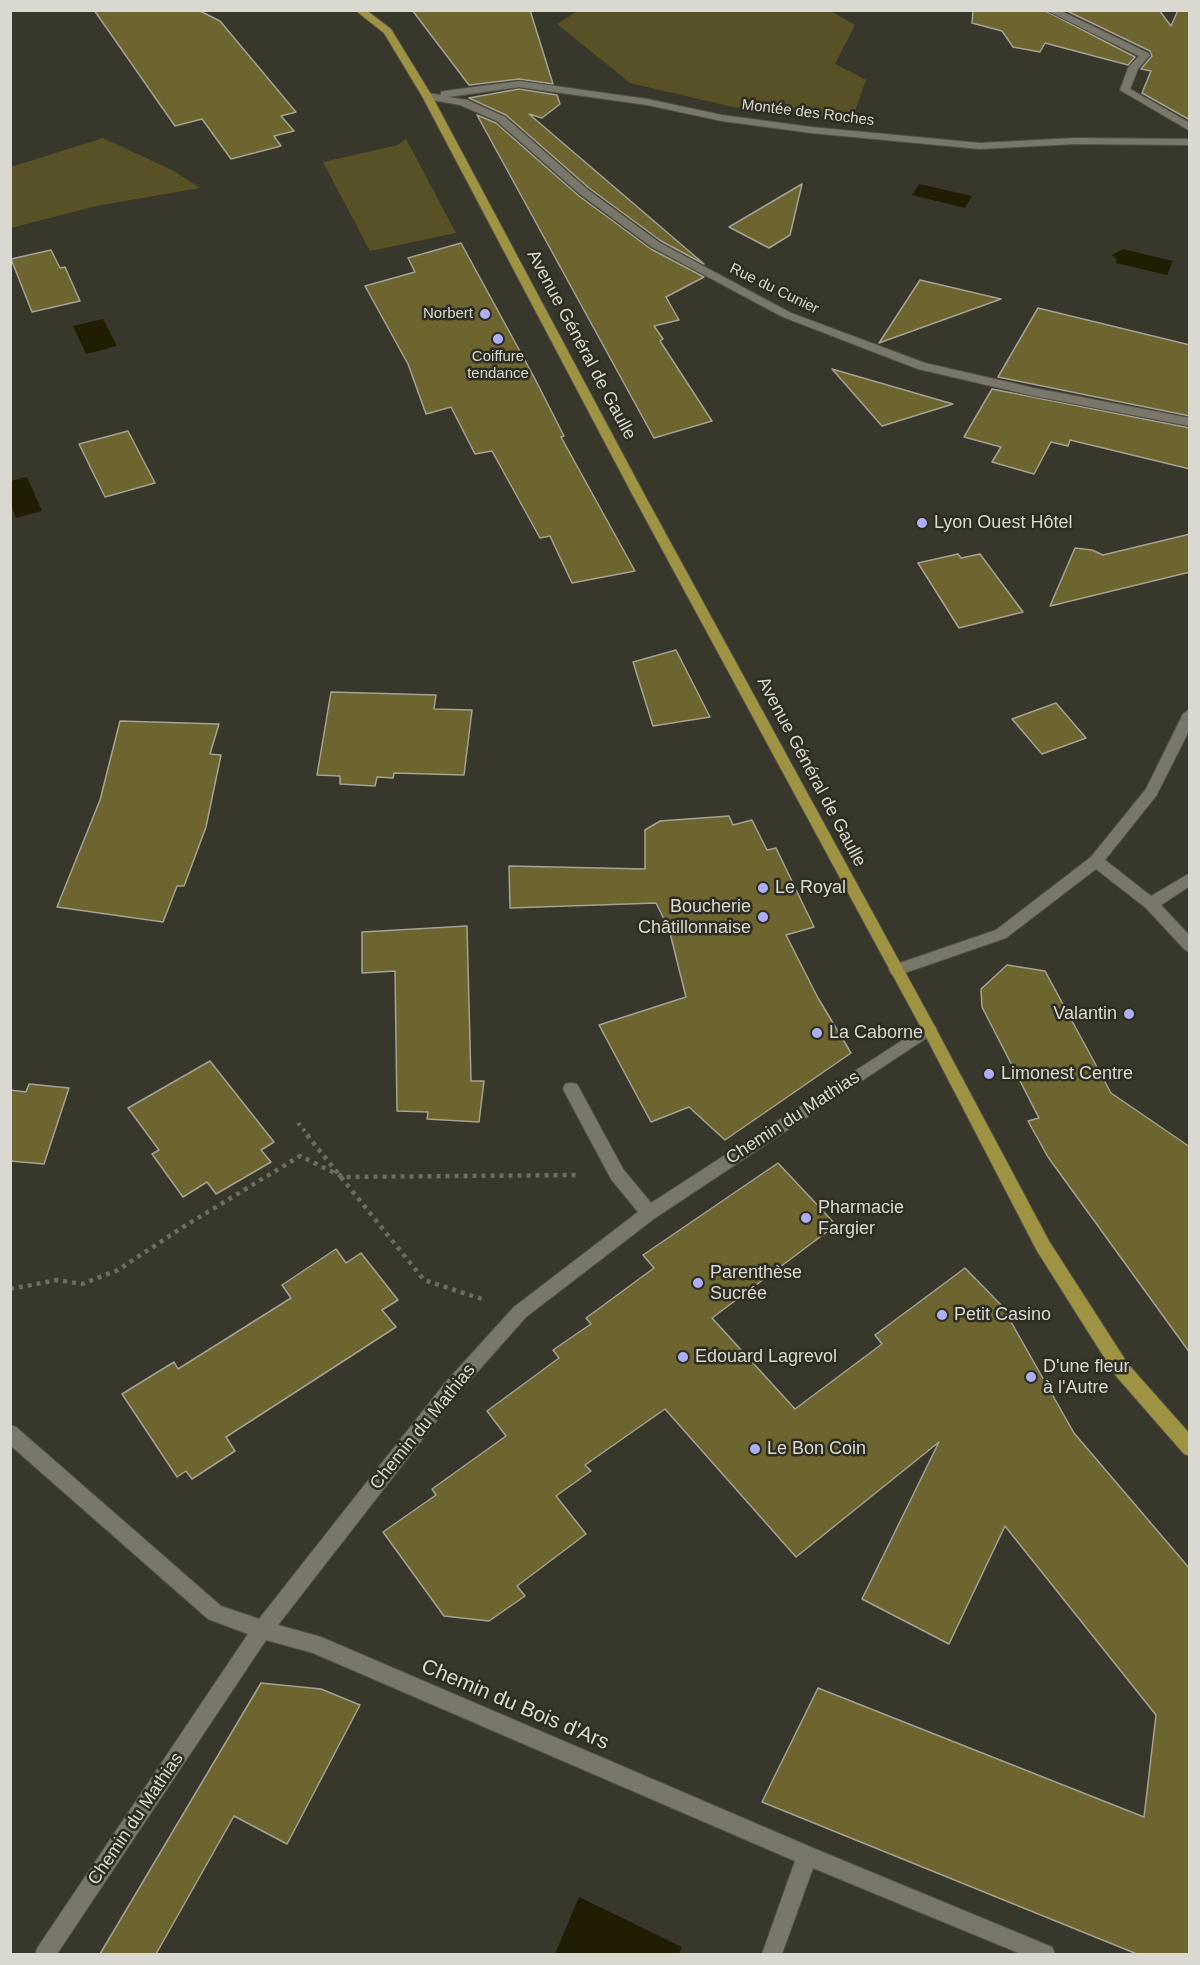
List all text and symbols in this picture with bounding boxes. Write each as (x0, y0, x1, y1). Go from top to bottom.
street label: Montée des Roches (741, 96, 875, 130)
street label: Avenue Général de Gaulle (522, 246, 640, 444)
street label: Rue du Cunier (727, 260, 821, 318)
place label: Norbert (423, 305, 473, 323)
marker: Norbert (478, 307, 492, 321)
marker: Coiffure tendance (491, 332, 505, 346)
place label: Coiffure tendance (467, 348, 529, 383)
place label: Lyon Ouest Hôtel (934, 512, 1072, 534)
marker: Lyon Ouest Hôtel (915, 516, 929, 530)
street label: Avenue Général de Gaulle (752, 673, 870, 871)
place label: Le Royal (775, 877, 846, 899)
marker: Le Royal (756, 881, 770, 895)
place label: Boucherie Châtillonnaise (638, 896, 751, 938)
marker: Boucherie Châtillonnaise (756, 910, 770, 924)
place label: Valantin (1053, 1003, 1117, 1025)
marker: Valantin (1122, 1007, 1136, 1021)
place label: La Caborne (829, 1022, 923, 1044)
marker: La Caborne (810, 1026, 824, 1040)
place label: Limonest Centre (1001, 1063, 1133, 1085)
street label: Chemin du Mathias (722, 1067, 864, 1169)
marker: Limonest Centre (982, 1067, 996, 1081)
place label: Pharmacie Fargier (818, 1197, 904, 1240)
marker: Pharmacie Fargier (799, 1211, 813, 1225)
place label: Parenthèse Sucrée (710, 1262, 802, 1304)
marker: Parenthèse Sucrée (691, 1276, 705, 1290)
place label: Petit Casino (954, 1304, 1051, 1326)
marker: Petit Casino (935, 1308, 949, 1322)
place label: Edouard Lagrevol (695, 1346, 837, 1368)
marker: Edouard Lagrevol (676, 1350, 690, 1364)
place label: D'une fleur à l'Autre (1043, 1356, 1129, 1398)
street label: Chemin du Mathias (366, 1360, 480, 1494)
marker: D'une fleur à l'Autre (1024, 1370, 1038, 1384)
place label: Le Bon Coin (767, 1438, 866, 1460)
marker: Le Bon Coin (748, 1442, 762, 1456)
street label: Chemin du Bois d'Ars (417, 1654, 613, 1756)
street label: Chemin du Mathias (84, 1749, 188, 1889)

